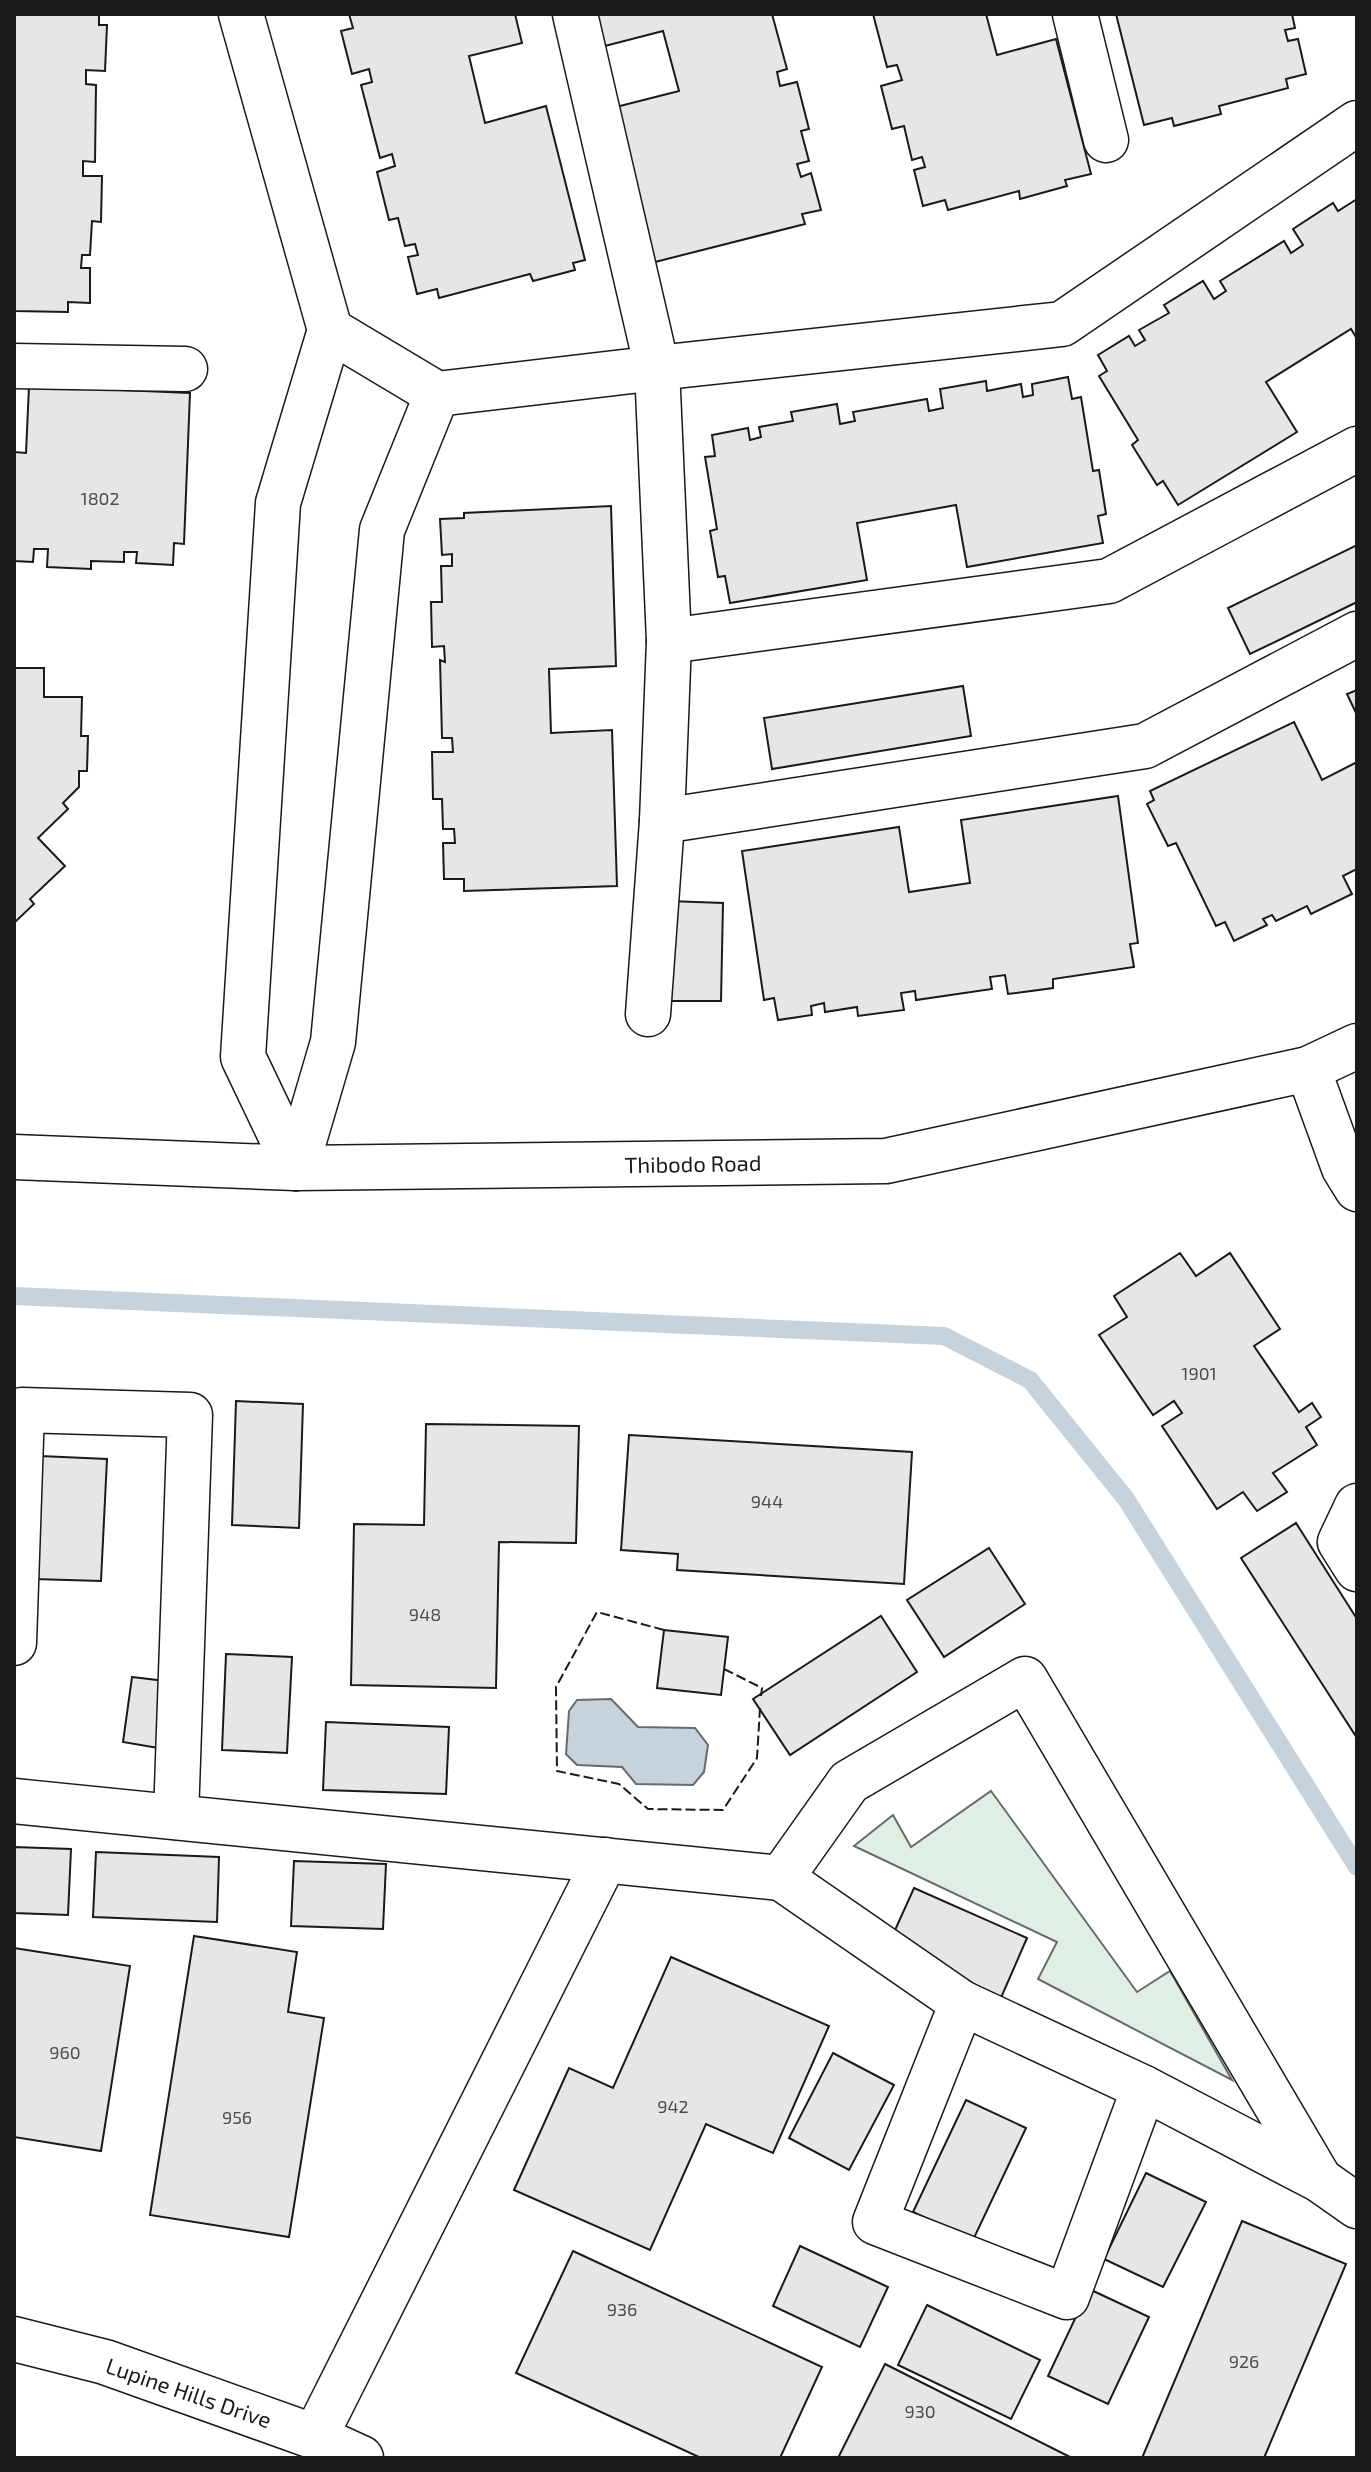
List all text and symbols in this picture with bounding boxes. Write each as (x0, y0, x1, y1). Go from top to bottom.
house number: 1802 (80, 487, 120, 509)
street label: Thibodo Road (624, 1149, 762, 1177)
house number: 1901 (1181, 1362, 1217, 1384)
house number: 944 (751, 1490, 783, 1512)
house number: 948 (409, 1603, 441, 1625)
house number: 960 (49, 2041, 81, 2063)
house number: 942 (657, 2095, 689, 2117)
house number: 956 (222, 2106, 252, 2128)
house number: 936 (607, 2298, 637, 2320)
house number: 926 (1229, 2350, 1259, 2372)
street label: Lupine Hills Drive (103, 2352, 275, 2432)
house number: 930 (904, 2400, 936, 2422)

